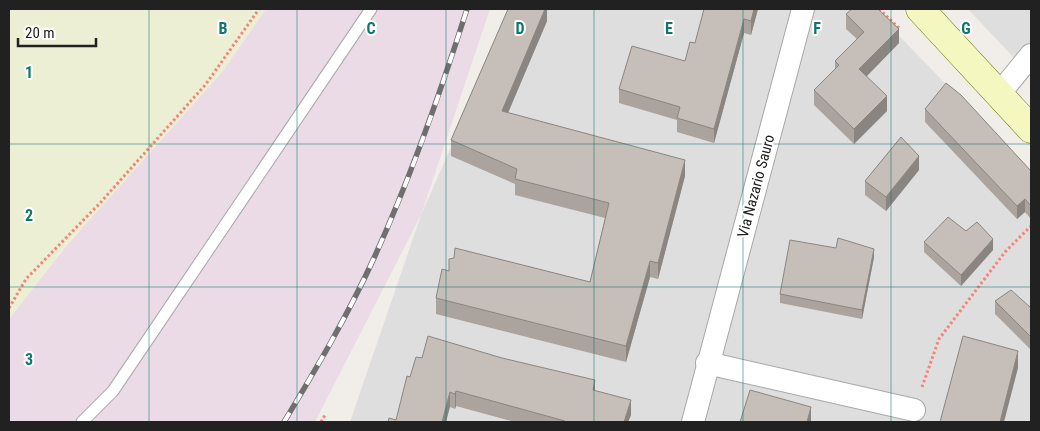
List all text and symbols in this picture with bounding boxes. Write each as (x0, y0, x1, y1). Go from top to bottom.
scale bar (18, 15, 95, 47)
text: B (219, 19, 228, 38)
text: C (366, 19, 376, 38)
text: D (515, 19, 525, 38)
text: E (665, 19, 673, 38)
text: F (813, 19, 821, 38)
text: G (961, 19, 971, 38)
text: 20 m (25, 24, 55, 42)
text: 1 (25, 63, 33, 82)
street label: Via Nazario Sauro (734, 133, 778, 239)
text: 2 (25, 206, 33, 225)
text: 3 (25, 350, 33, 369)

